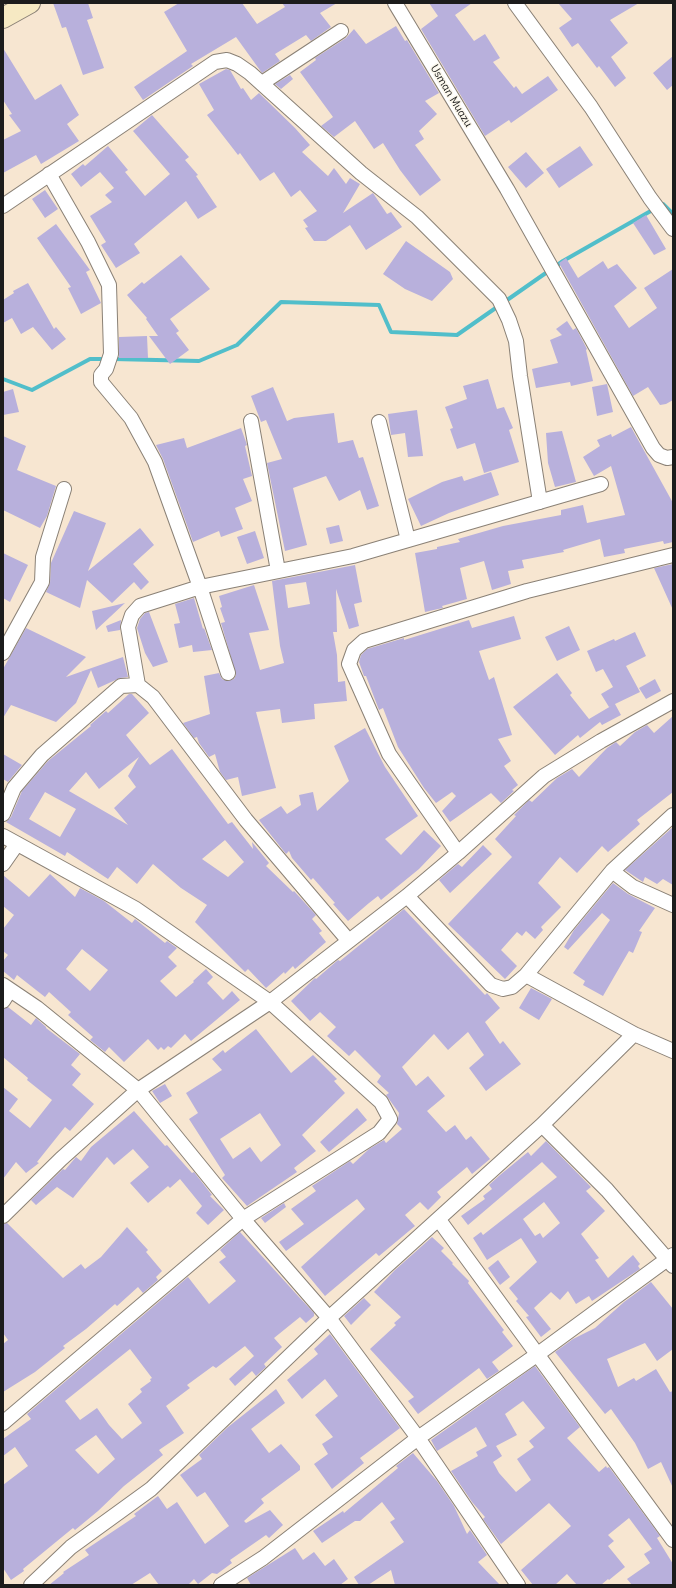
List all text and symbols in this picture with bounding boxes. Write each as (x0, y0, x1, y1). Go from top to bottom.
street label: Usman Muazu (427, 62, 475, 130)

